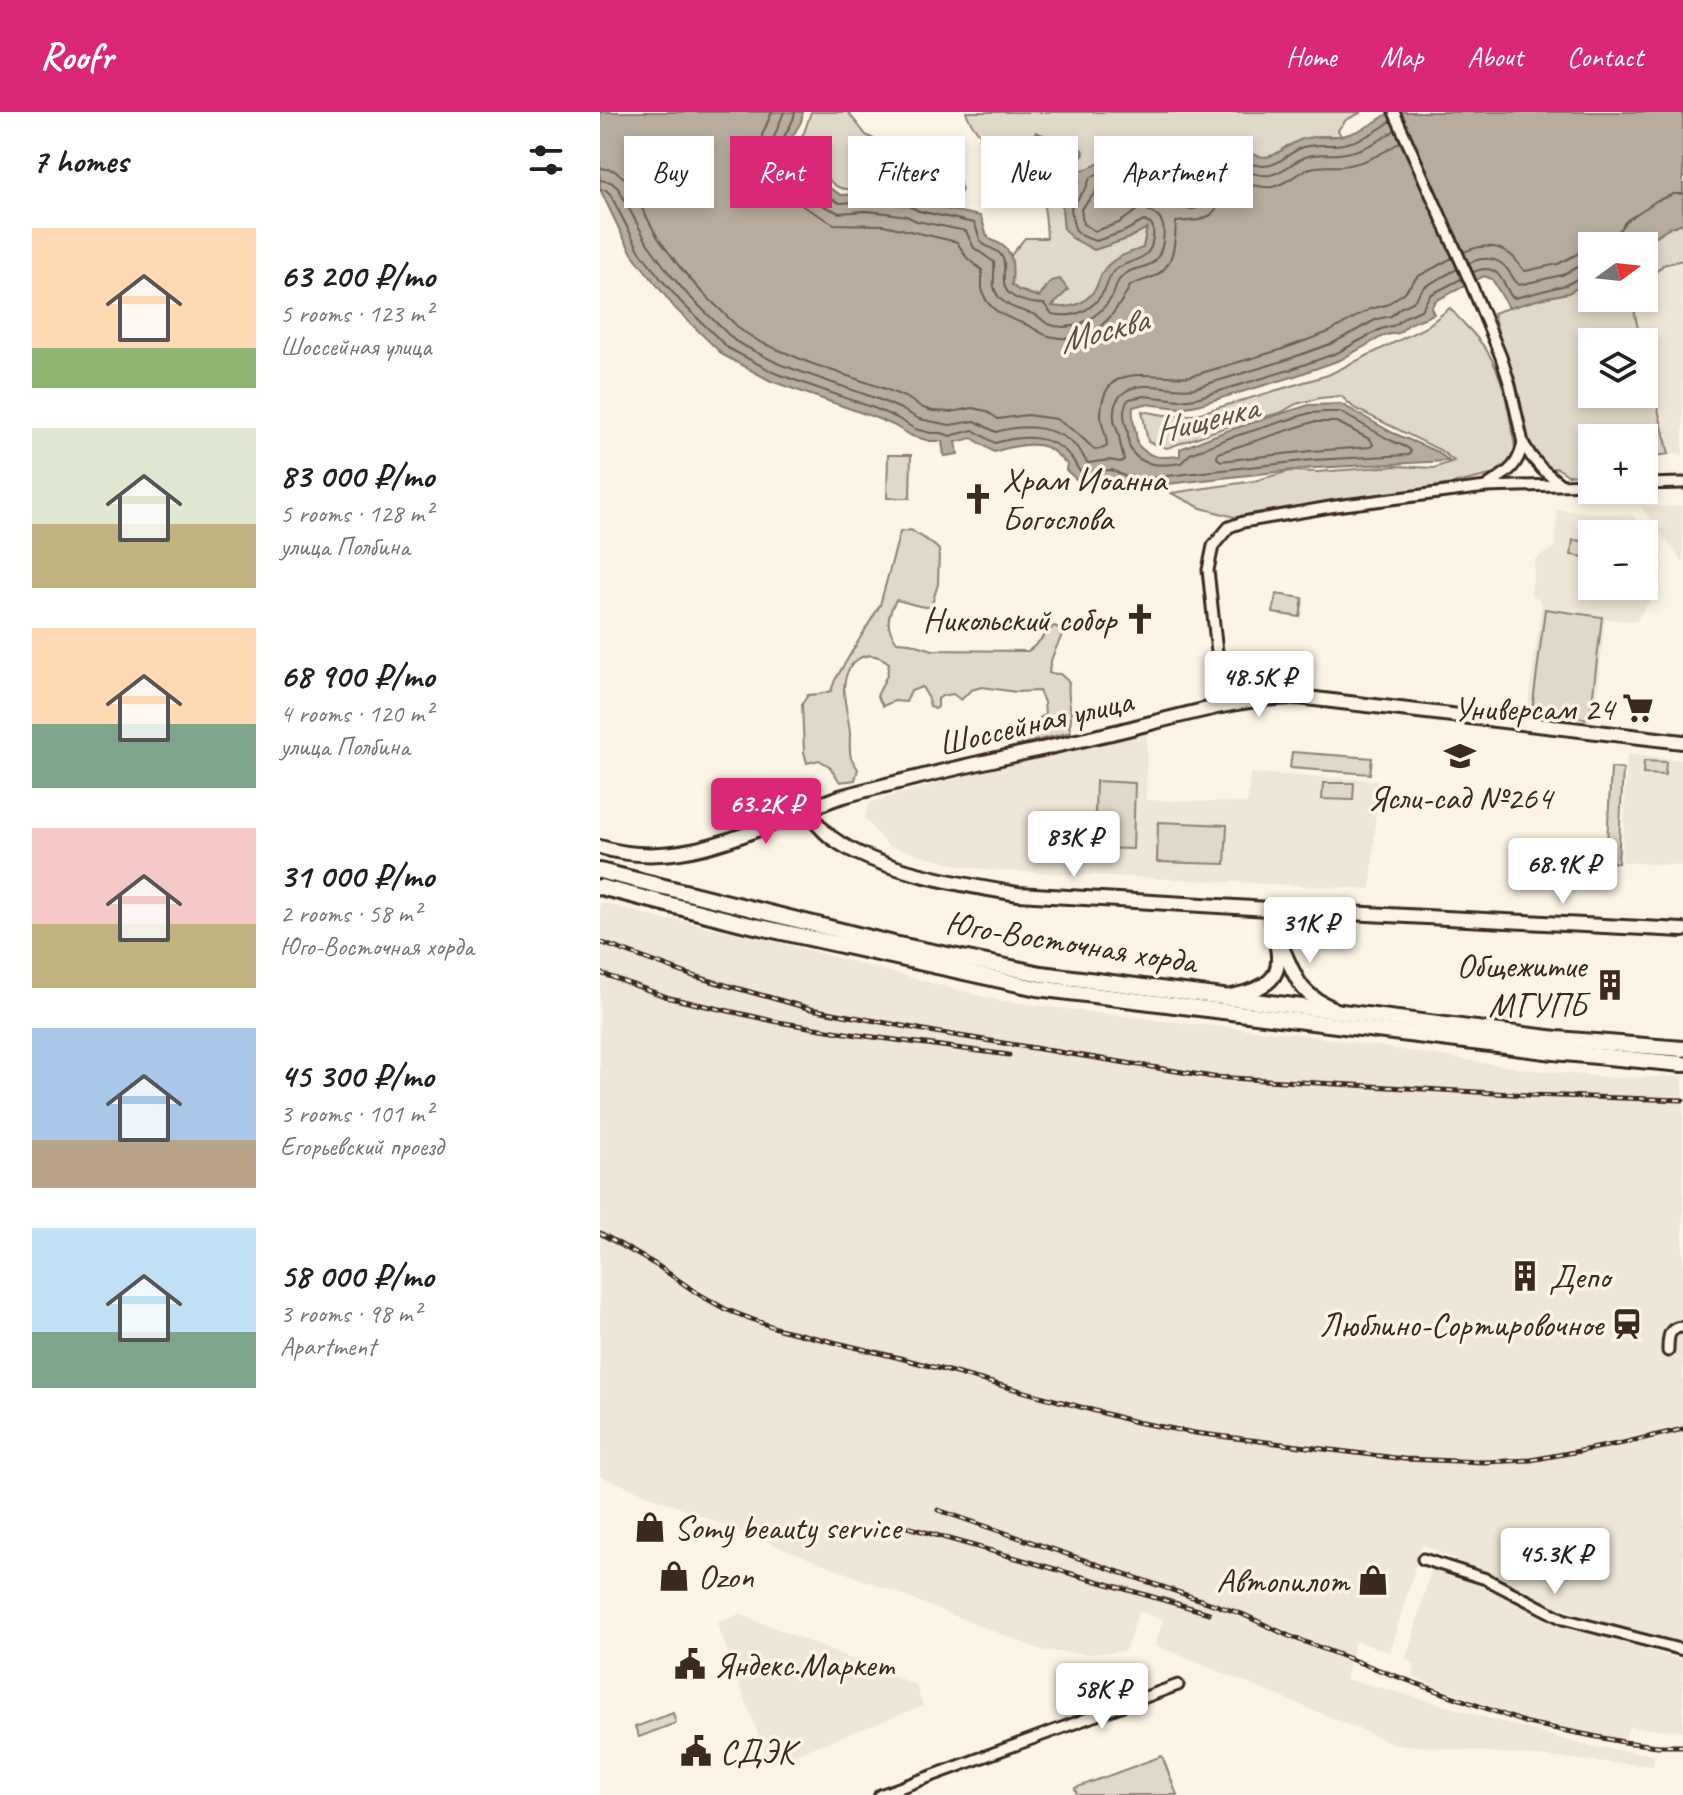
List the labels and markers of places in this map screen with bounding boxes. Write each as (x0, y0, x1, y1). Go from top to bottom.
place label: Храм Иоанна Богослова (1002, 458, 1168, 540)
church icon: Храм Иоанна Богослова (961, 482, 995, 516)
place label: Никольский собор (923, 598, 1118, 641)
church icon: Никольский собор (1123, 602, 1157, 636)
pin: 48.5K ₽ (1185, 651, 1333, 719)
place label: Универсам 24 (1453, 687, 1618, 730)
supermarket icon: Универсам 24 (1621, 691, 1655, 725)
school or university icon: Ясли-сад №264 (1443, 739, 1477, 773)
place label: Ясли-сад №264 (1368, 776, 1556, 819)
pin: 63.2K ₽ (692, 778, 840, 846)
pin: 83K ₽ (1018, 811, 1130, 879)
pin: 68.9K ₽ (1489, 838, 1637, 906)
pin: 31K ₽ (1254, 897, 1366, 965)
place label: Общежитие МГУПБ (1457, 944, 1592, 1026)
building icon: Общежитие МГУПБ (1593, 968, 1627, 1002)
place label: Депо (1549, 1255, 1614, 1298)
building icon: Депо (1508, 1259, 1542, 1293)
place label: Люблино-Сортировочное (1320, 1303, 1605, 1346)
station icon: Люблино-Сортировочное (1610, 1307, 1644, 1341)
place label: Somy beauty service (674, 1506, 904, 1549)
shop icon: Somy beauty service (633, 1510, 667, 1544)
pin: 45.3K ₽ (1481, 1528, 1629, 1596)
place label: Ozon (698, 1555, 755, 1598)
shop icon: Ozon (657, 1559, 691, 1593)
place label: Автопилот (1217, 1559, 1351, 1602)
shop icon: Автопилот (1356, 1563, 1390, 1597)
place label: Яндекс.Маркет (714, 1643, 895, 1686)
public building icon: Яндекс.Маркет (673, 1647, 707, 1681)
pin: 58K ₽ (1046, 1663, 1158, 1731)
place label: СДЭК (720, 1730, 801, 1773)
public building icon: СДЭК (679, 1734, 713, 1768)

